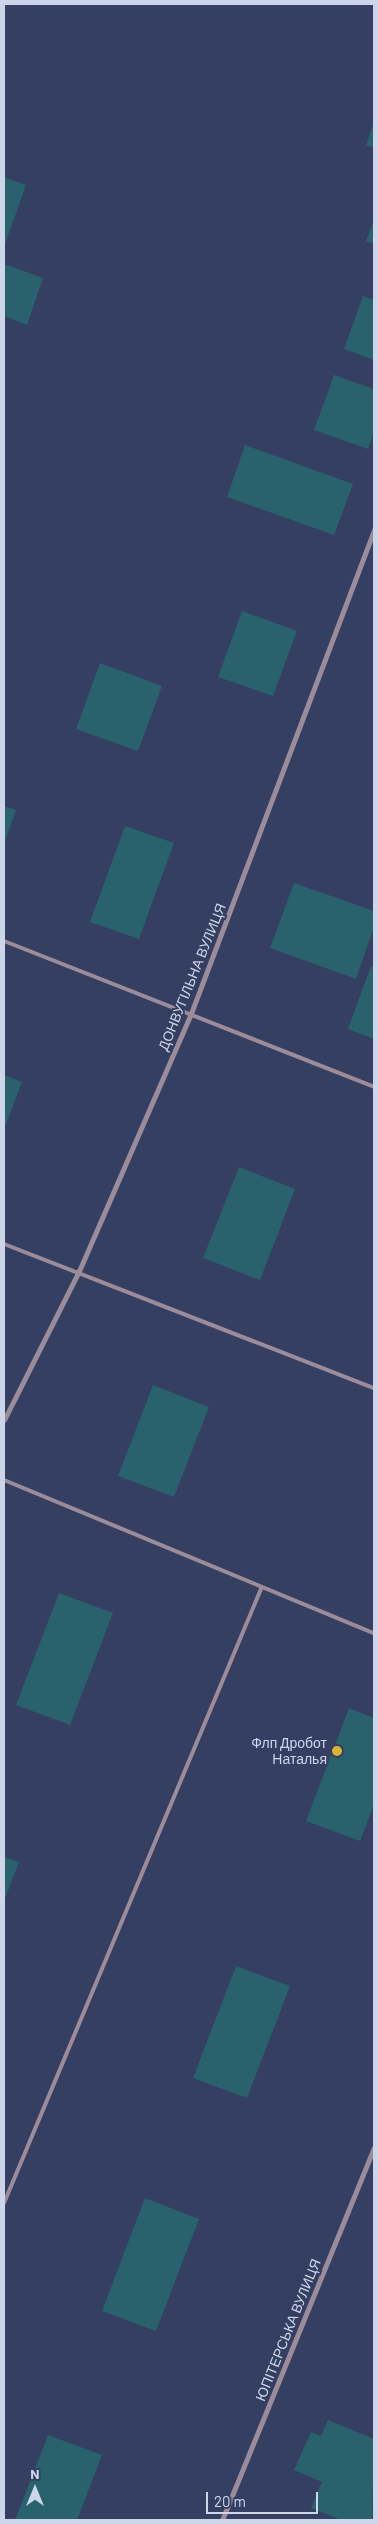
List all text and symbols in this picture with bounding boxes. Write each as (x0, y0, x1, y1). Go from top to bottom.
street label: ДОНВУГІЛЬНА ВУЛИЦЯ (155, 901, 229, 1053)
place label: Флп Дробот Наталья (251, 1735, 327, 1768)
marker: Флп Дробот Наталья (331, 1745, 343, 1757)
street label: ЮПІТЕРСЬКА ВУЛИЦЯ (252, 2256, 324, 2404)
north arrow (10, 2464, 60, 2514)
text: N (30, 2465, 40, 2482)
scale bar (208, 2482, 320, 2514)
text: 20 m (214, 2492, 246, 2510)

